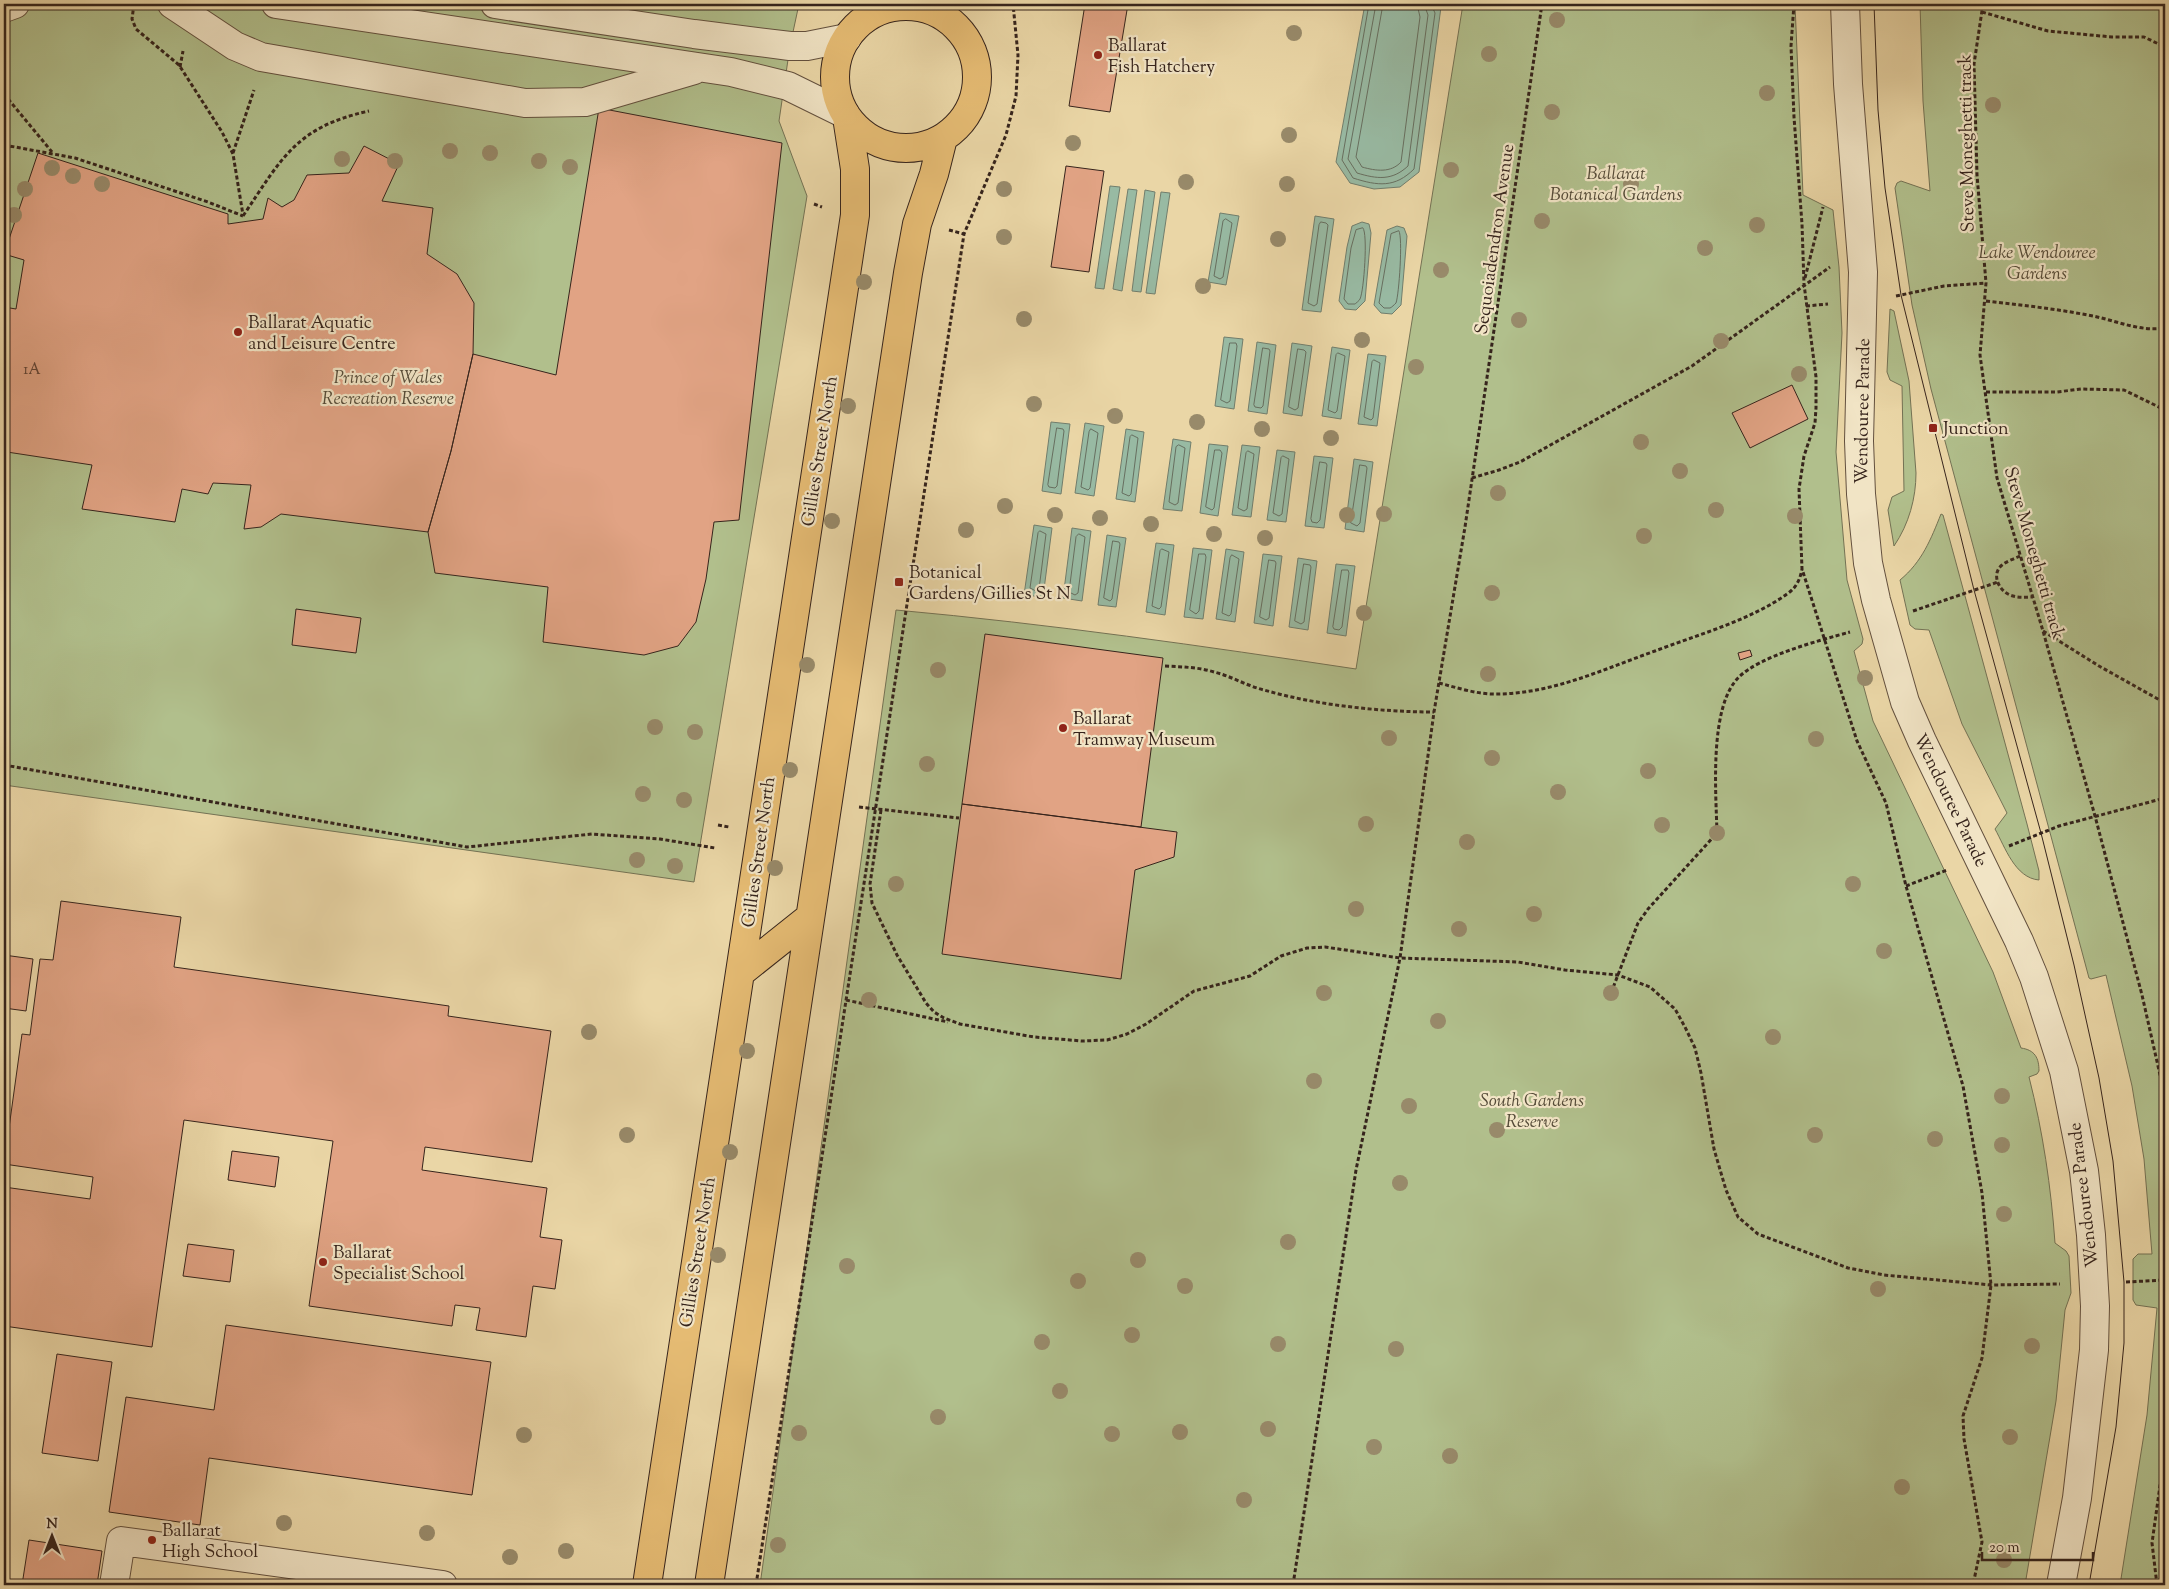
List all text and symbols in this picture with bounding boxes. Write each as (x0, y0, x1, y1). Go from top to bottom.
place label: Ballarat Fish Hatchery (1108, 34, 1215, 81)
marker: Ballarat Fish Hatchery (1092, 49, 1104, 61)
street label: Steve Moneghetti track (1953, 53, 1983, 232)
street label: Sequoiadendron Avenue (1470, 142, 1522, 336)
park label: Ballarat Botanical Gardens (1550, 162, 1682, 209)
park label: Lake Wendouree Gardens (1978, 241, 2096, 288)
place label: Ballarat Aquatic and Leisure Centre (248, 311, 396, 358)
marker: Ballarat Aquatic and Leisure Centre (232, 326, 244, 338)
street label: Wendouree Parade (1850, 338, 1878, 484)
house number: 1A (23, 360, 41, 381)
park label: Prince of Wales Recreation Reserve (322, 366, 454, 413)
street label: Gillies Street North (796, 374, 846, 528)
place label: Junction (1942, 417, 2009, 443)
marker: Junction (1927, 422, 1939, 434)
street label: Steve Moneghetti track (1996, 464, 2070, 643)
place label: Botanical Gardens/Gillies St N (909, 561, 1071, 608)
marker: Botanical Gardens/Gillies St N (893, 576, 905, 588)
place label: Ballarat Tramway Museum (1073, 707, 1215, 754)
marker: Ballarat Tramway Museum (1057, 722, 1069, 734)
street label: Wendouree Parade (1906, 730, 1993, 872)
street label: Gillies Street North (737, 775, 783, 929)
park label: South Gardens Reserve (1480, 1089, 1584, 1136)
street label: Wendouree Parade (2063, 1121, 2107, 1269)
street label: Gillies Street North (674, 1175, 724, 1329)
place label: Ballarat Specialist School (333, 1241, 465, 1288)
marker: Ballarat Specialist School (317, 1256, 329, 1268)
north arrow (28, 1512, 78, 1562)
text: N (46, 1515, 58, 1535)
place label: Ballarat High School (162, 1519, 258, 1566)
scale bar (1982, 1529, 2093, 1561)
marker: Ballarat High School (146, 1534, 158, 1546)
text: 20 m (1989, 1538, 2020, 1559)

